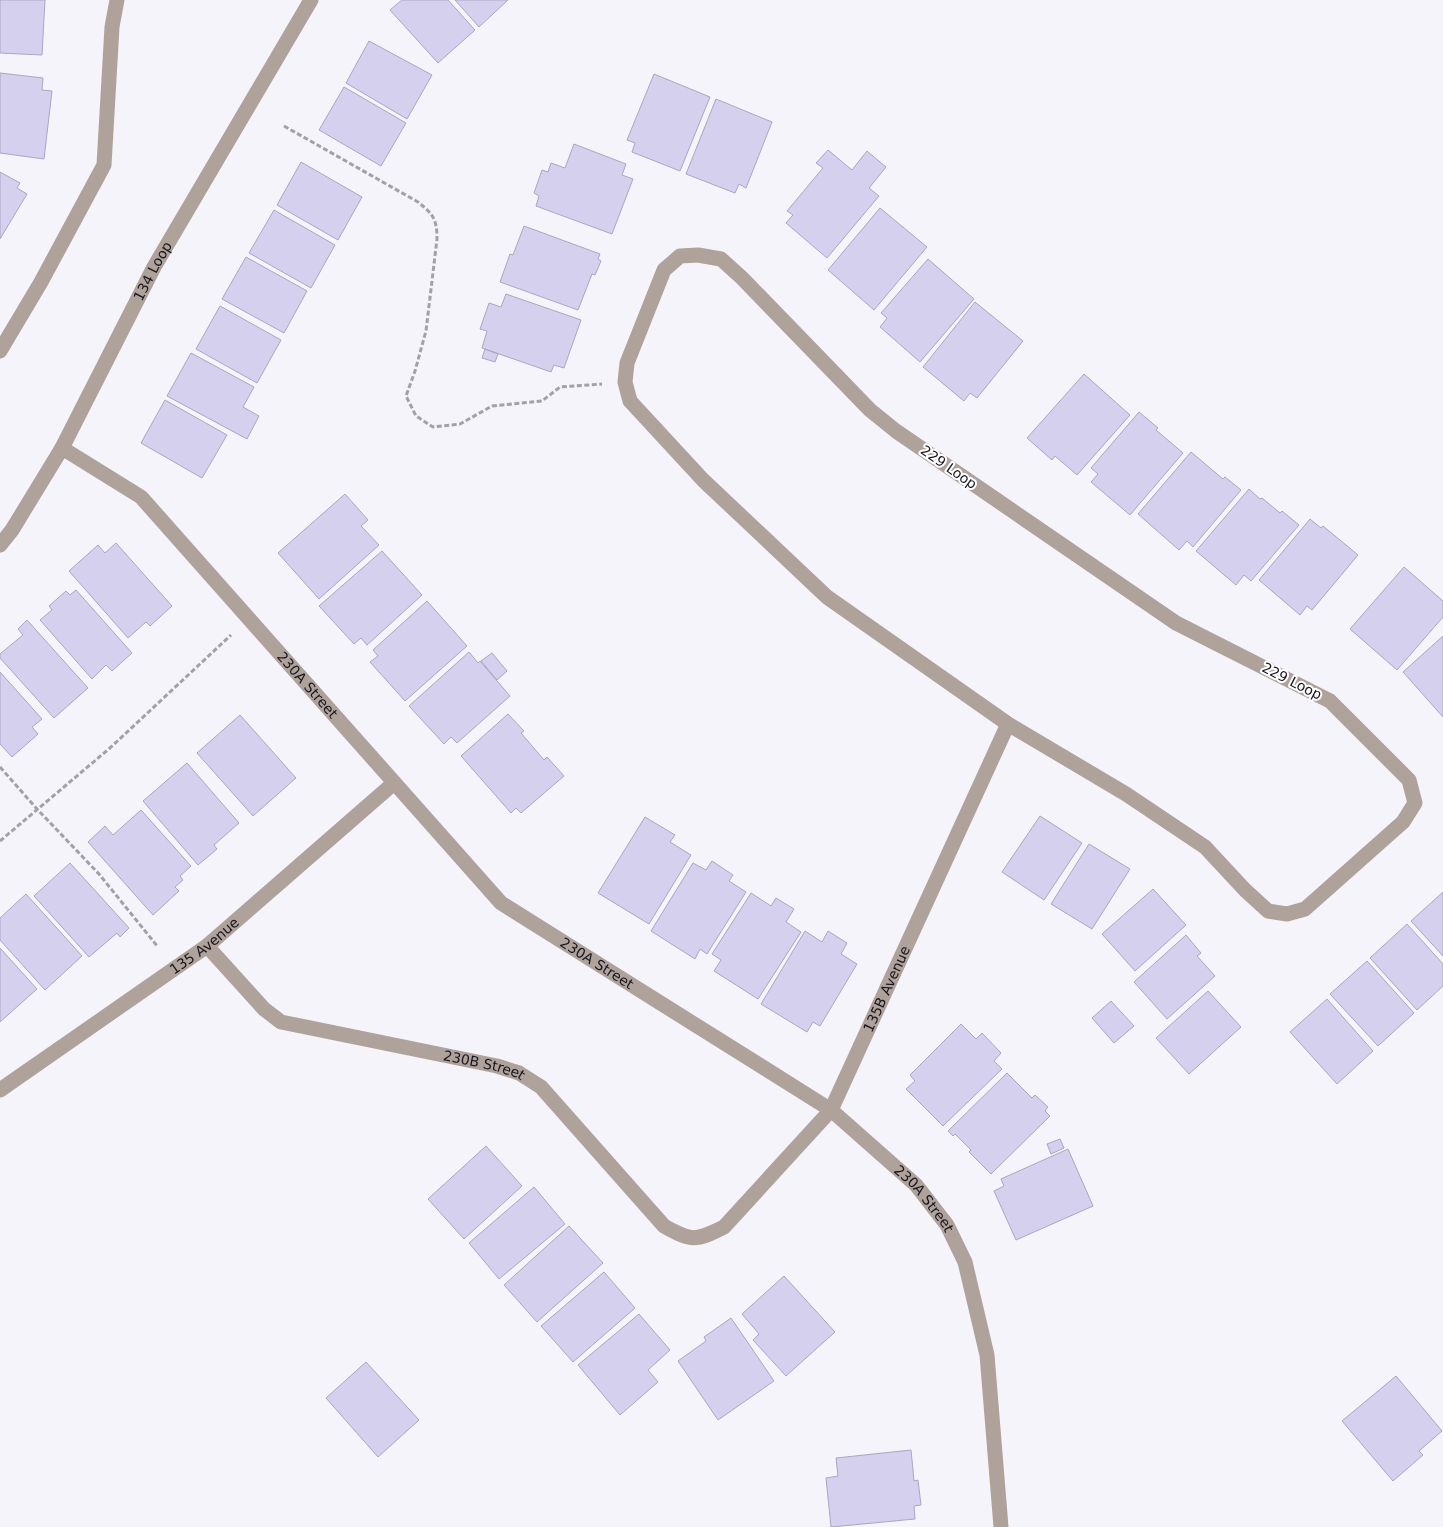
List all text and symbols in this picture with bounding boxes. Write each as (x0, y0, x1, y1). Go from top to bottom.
street label: 134 Loop (130, 239, 175, 303)
street label: 229 Loop (918, 442, 980, 492)
street label: 230A Street (274, 648, 342, 722)
street label: 229 Loop (1260, 659, 1325, 703)
street label: 135 Avenue (166, 914, 242, 978)
street label: 230A Street (558, 934, 637, 992)
street label: 135B Avenue (860, 943, 913, 1034)
street label: 230B Street (442, 1047, 529, 1083)
street label: 230A Street (891, 1162, 957, 1235)

